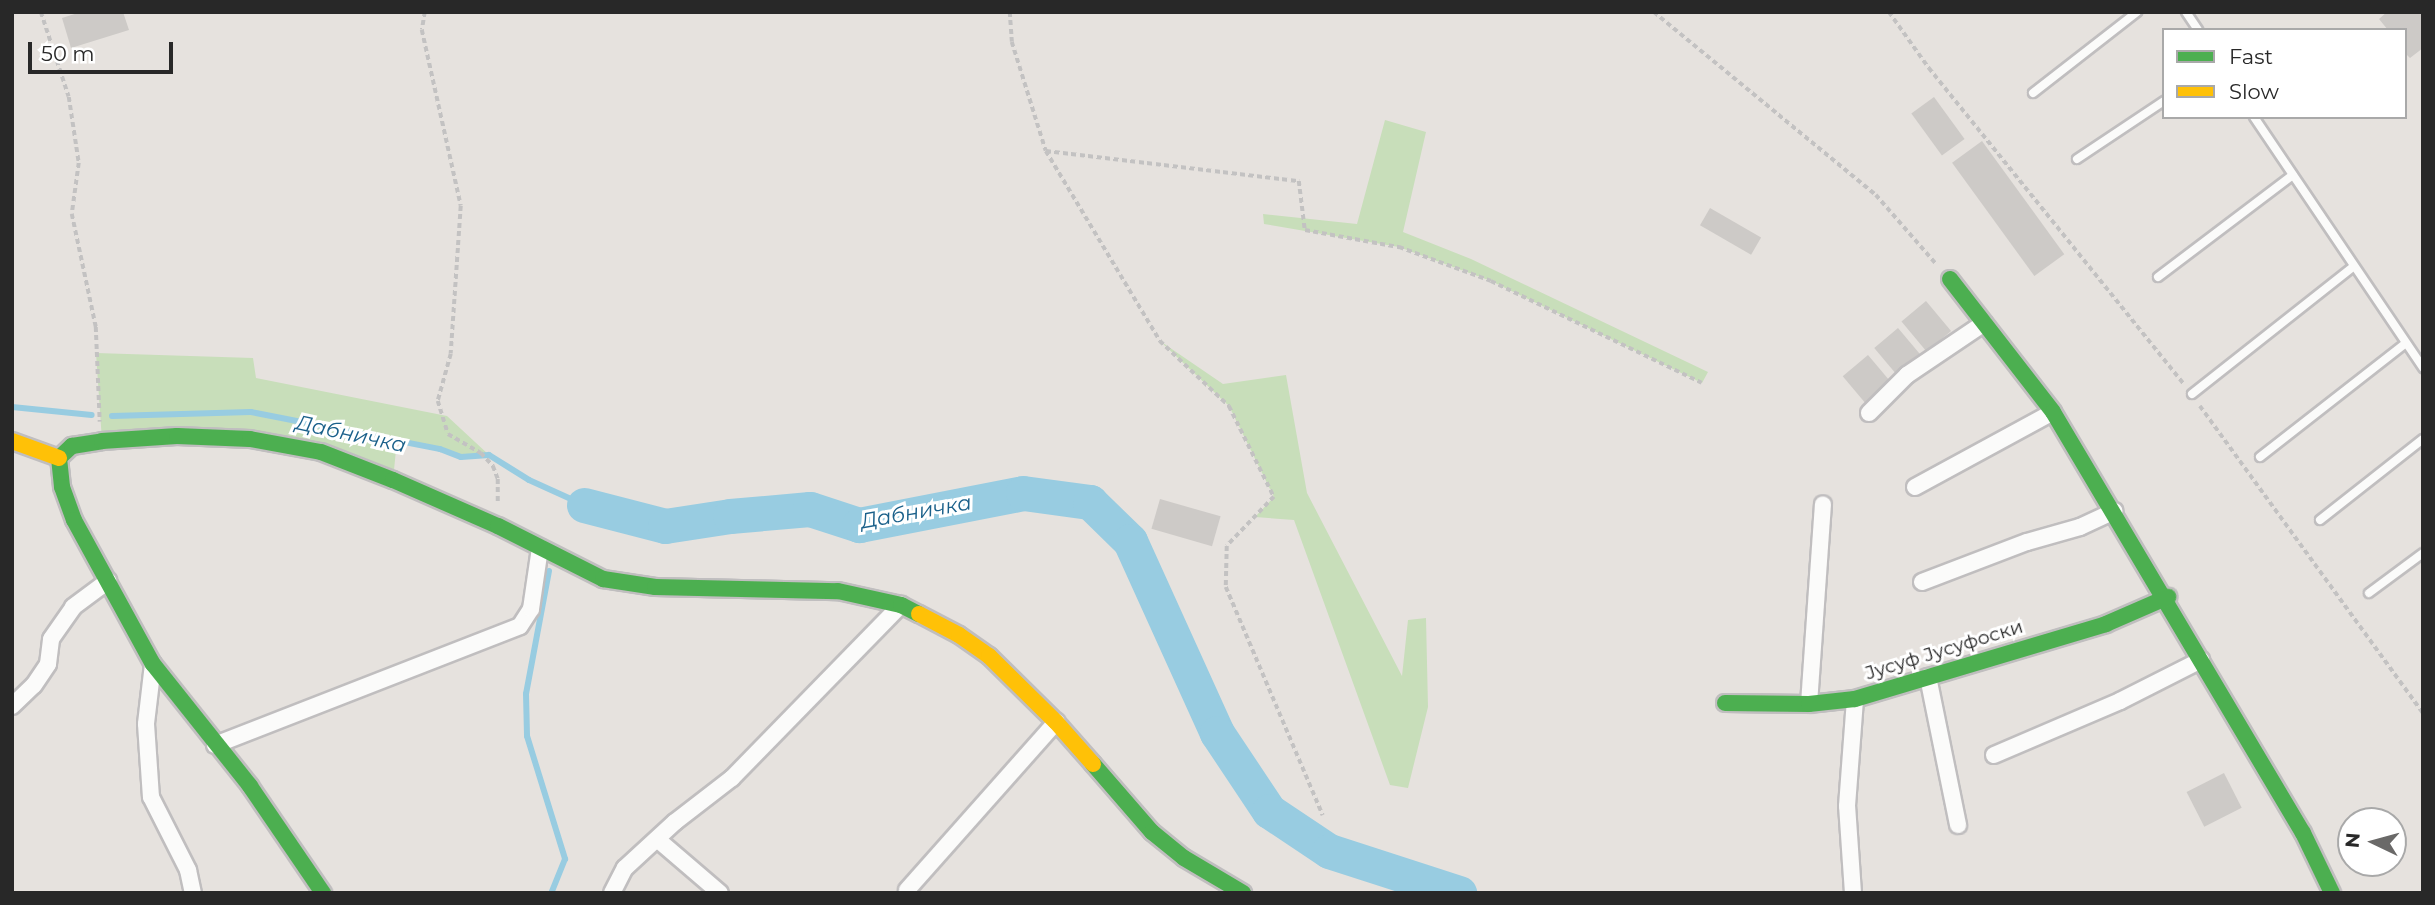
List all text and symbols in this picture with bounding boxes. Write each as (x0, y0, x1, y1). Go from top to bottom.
scale bar (32, 28, 177, 72)
legend (2162, 28, 2407, 119)
text: 50 m (41, 41, 95, 66)
text: Fast (2229, 44, 2273, 69)
text: Slow (2229, 79, 2279, 104)
water label: Дабничка (294, 410, 408, 458)
water label: Дабничка (859, 490, 973, 534)
street label: Јусуф Јусуфоски (1862, 615, 2026, 685)
north arrow (2337, 807, 2407, 877)
text: N (2340, 832, 2365, 849)

